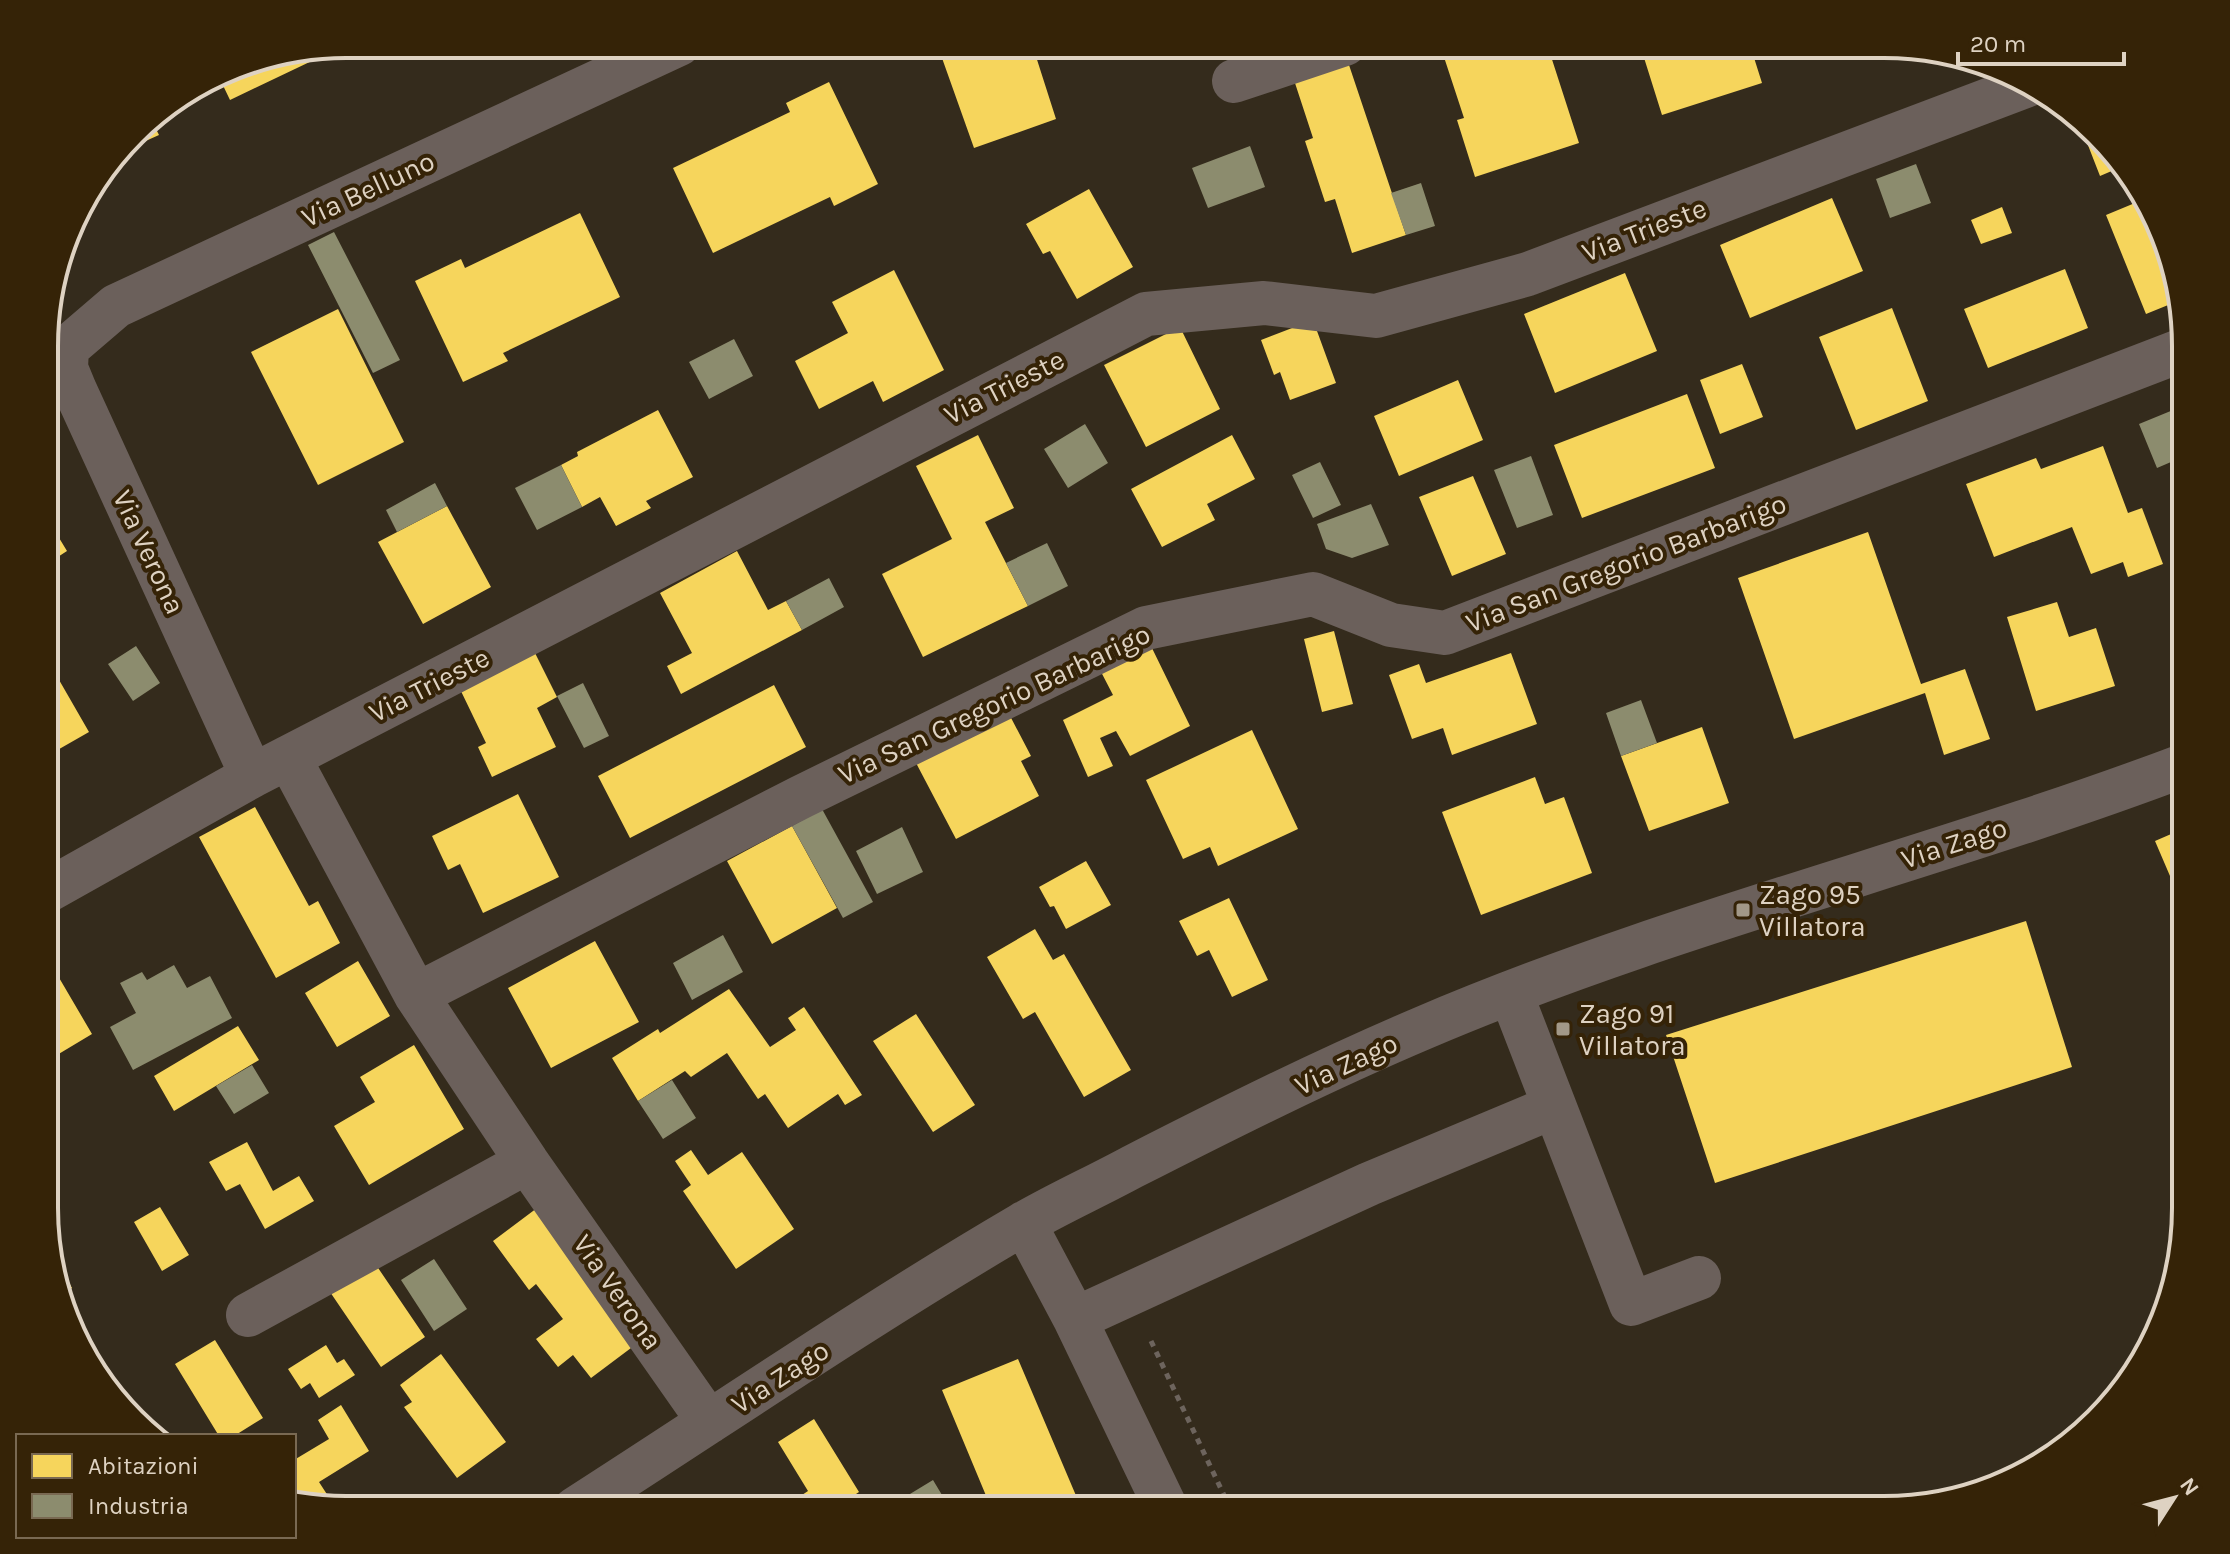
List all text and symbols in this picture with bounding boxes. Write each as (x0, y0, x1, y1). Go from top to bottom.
scale bar (1958, 16, 2124, 66)
text: 20 m (1970, 30, 2026, 58)
street label: Via Belluno (296, 144, 440, 234)
street label: Via Trieste (1577, 191, 1711, 269)
street label: Via Trieste (938, 343, 1070, 431)
street label: Via Verona (106, 485, 192, 619)
street label: Via San Gregorio Barbarigo (1461, 487, 1791, 639)
street label: Via San Gregorio Barbarigo (833, 617, 1155, 791)
street label: Via Trieste (363, 641, 495, 729)
street label: Via Zago (1897, 810, 2011, 876)
place label: Zago 95 Villatora (1759, 878, 1866, 943)
marker: Zago 95 Villatora (1734, 901, 1752, 919)
place label: Zago 91 Villatora (1579, 997, 1686, 1062)
marker: Zago 91 Villatora (1554, 1020, 1572, 1038)
street label: Via Zago (1290, 1026, 1402, 1102)
street label: Via Verona (566, 1228, 670, 1356)
street label: Via Zago (725, 1333, 835, 1421)
legend (16, 1434, 296, 1538)
text: Abitazioni (88, 1452, 199, 1480)
north arrow (2134, 1458, 2214, 1538)
text: N (2174, 1473, 2205, 1501)
text: Industria (88, 1492, 189, 1520)

